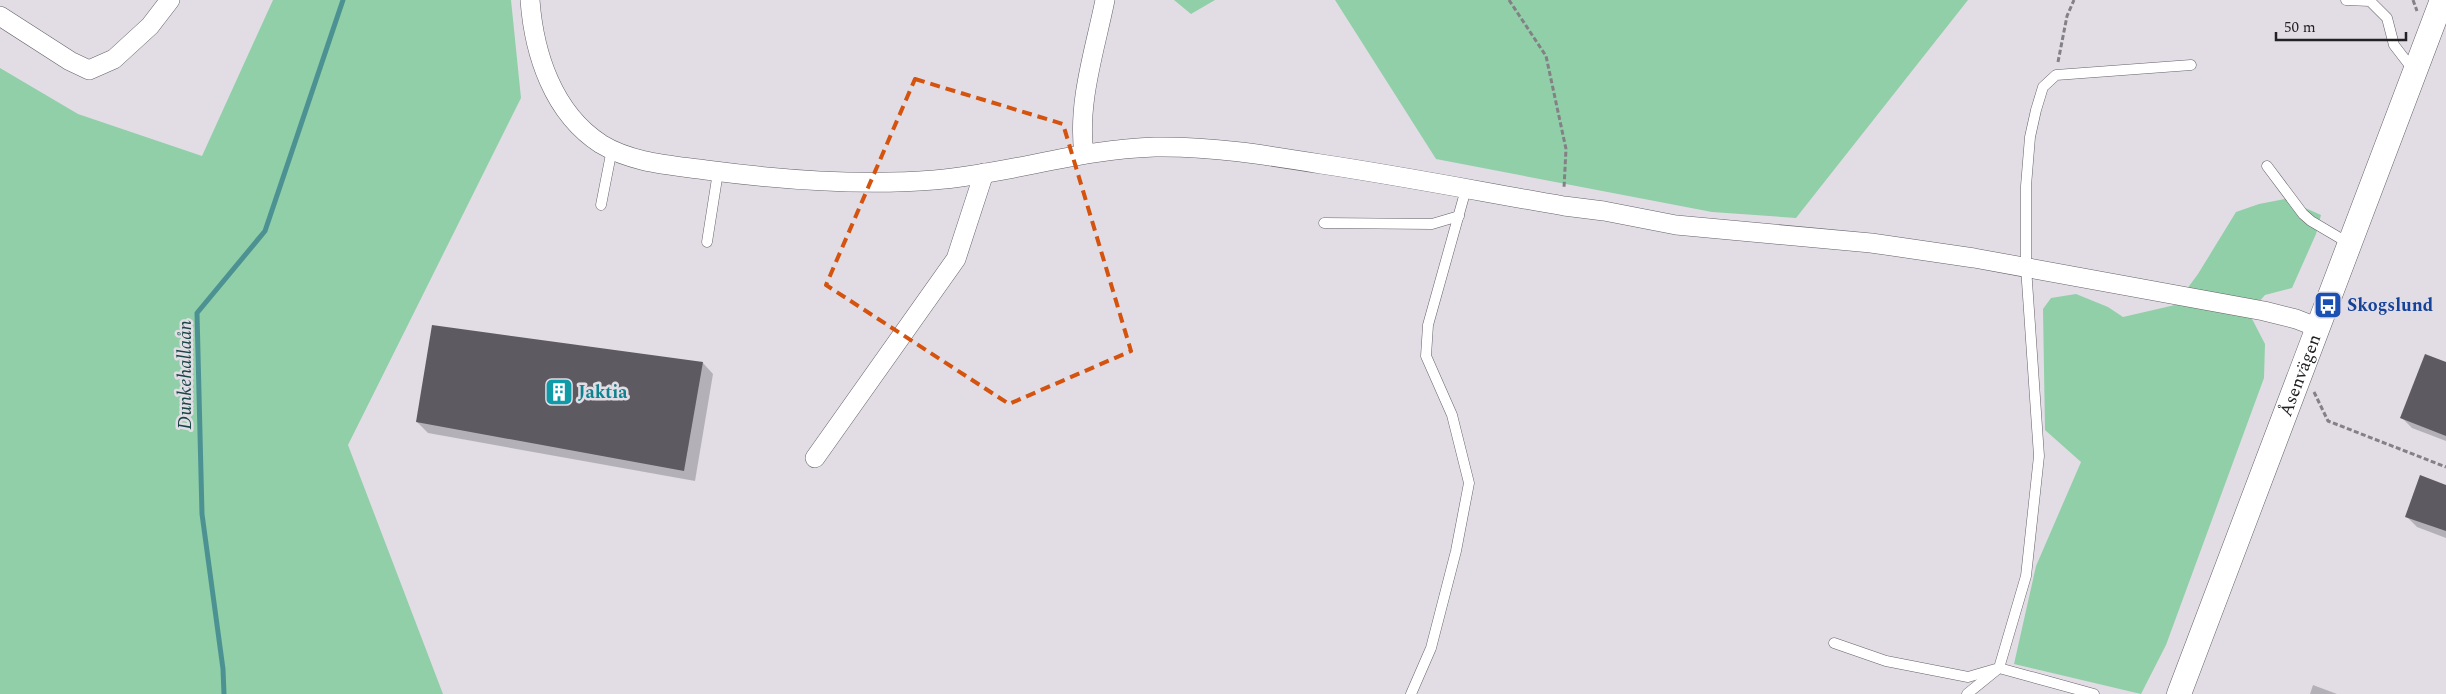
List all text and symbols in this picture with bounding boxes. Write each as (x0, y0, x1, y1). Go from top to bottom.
scale bar (2276, 10, 2406, 42)
text: 50 m (2284, 16, 2316, 39)
bus stop icon: Skogslund (2313, 290, 2343, 320)
place label: Skogslund (2347, 292, 2434, 319)
water label: Dunkehallaån (171, 320, 200, 430)
street label: Åsenvägen (2272, 330, 2328, 420)
building icon: Jaktia (544, 377, 574, 407)
place label: Jaktia (578, 379, 628, 406)

